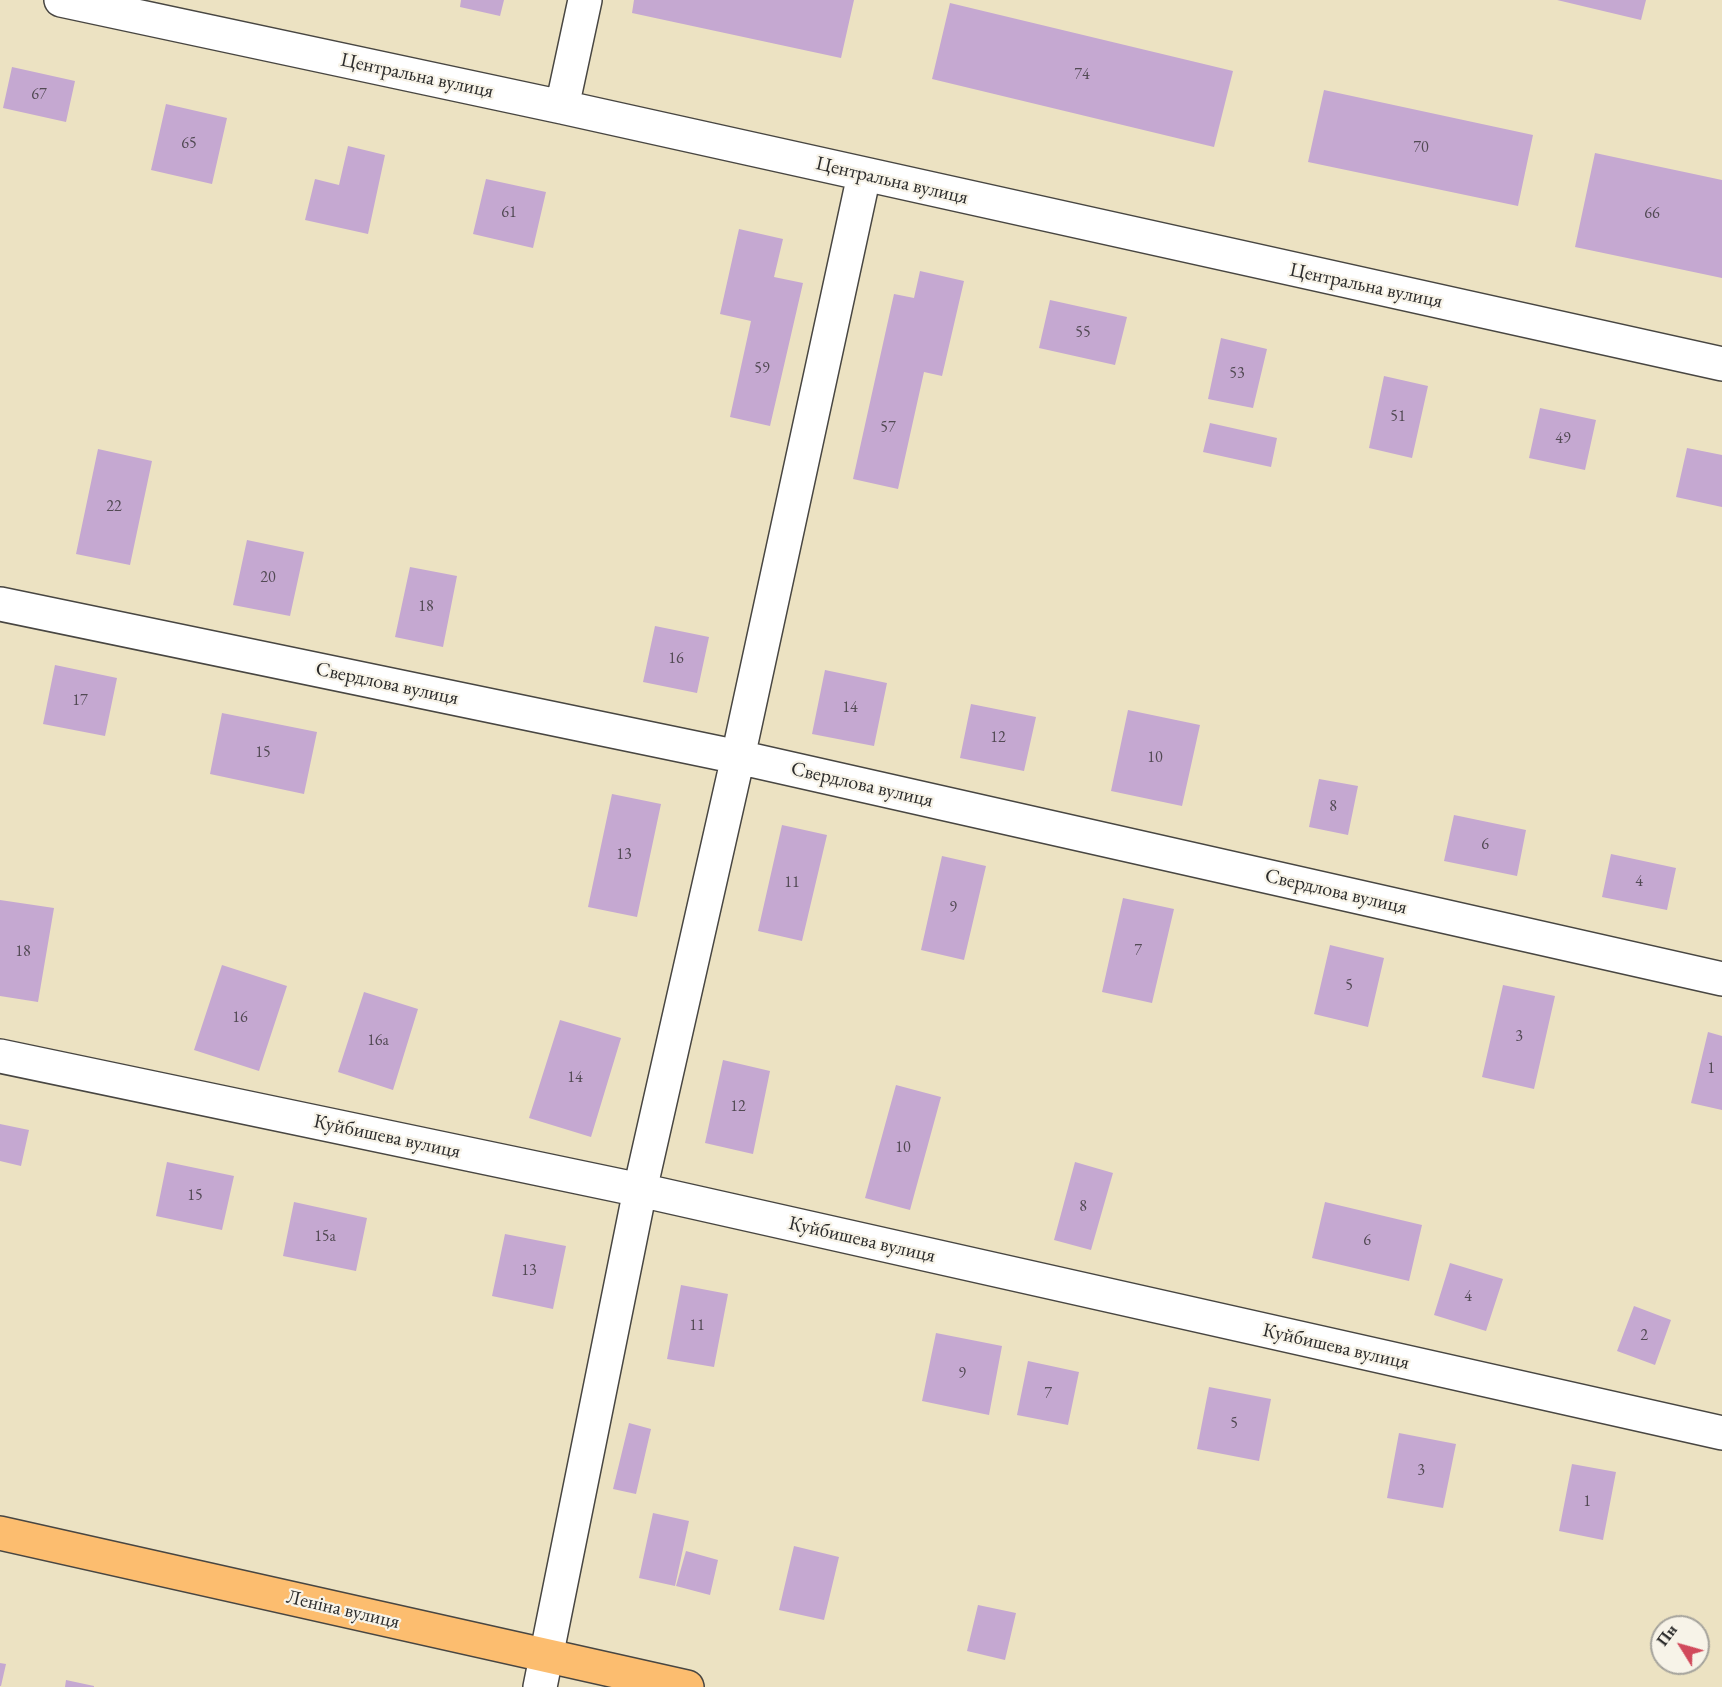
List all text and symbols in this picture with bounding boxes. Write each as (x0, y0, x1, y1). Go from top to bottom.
street label: Центральна вулиця (338, 48, 496, 104)
house number: 74 (1074, 65, 1090, 85)
house number: 67 (31, 85, 47, 105)
house number: 65 (181, 134, 197, 154)
house number: 70 (1413, 138, 1429, 158)
street label: Центральна вулиця (814, 152, 970, 210)
house number: 61 (501, 203, 517, 223)
house number: 66 (1644, 204, 1660, 224)
street label: Центральна вулиця (1287, 258, 1445, 314)
house number: 55 (1075, 323, 1091, 343)
house number: 59 (754, 359, 770, 379)
house number: 53 (1229, 364, 1245, 384)
house number: 51 (1390, 407, 1406, 427)
house number: 57 (880, 418, 896, 438)
house number: 49 (1555, 429, 1571, 449)
house number: 22 (106, 497, 122, 517)
house number: 20 (260, 568, 276, 588)
house number: 18 (418, 597, 434, 617)
house number: 16 (668, 649, 684, 669)
street label: Свердлова вулиця (313, 657, 461, 711)
house number: 17 (72, 691, 88, 711)
house number: 14 (842, 698, 858, 718)
house number: 12 (990, 728, 1006, 748)
house number: 15 (255, 743, 271, 763)
house number: 10 (1147, 748, 1163, 768)
street label: Свердлова вулиця (789, 757, 935, 813)
house number: 8 (1329, 797, 1337, 817)
house number: 6 (1481, 835, 1489, 855)
house number: 13 (616, 845, 632, 865)
street label: Свердлова вулиця (1263, 864, 1409, 920)
house number: 4 (1635, 872, 1643, 892)
house number: 11 (784, 873, 800, 893)
house number: 9 (949, 898, 957, 918)
house number: 7 (1134, 941, 1142, 961)
house number: 18 (15, 942, 31, 962)
house number: 5 (1345, 976, 1353, 996)
house number: 16 (232, 1008, 248, 1028)
house number: 3 (1515, 1027, 1523, 1047)
house number: 16а (367, 1031, 389, 1051)
house number: 1 (1707, 1059, 1715, 1079)
house number: 14 (567, 1068, 583, 1088)
house number: 12 (730, 1097, 746, 1117)
street label: Куйбишева вулиця (311, 1110, 463, 1164)
house number: 10 (895, 1138, 911, 1158)
house number: 15 (187, 1186, 203, 1206)
house number: 8 (1079, 1197, 1087, 1217)
street label: Куйбишева вулиця (786, 1211, 938, 1269)
house number: 15а (314, 1227, 336, 1247)
house number: 6 (1363, 1231, 1371, 1251)
house number: 13 (521, 1261, 537, 1281)
house number: 4 (1464, 1287, 1472, 1307)
house number: 11 (689, 1316, 705, 1336)
street label: Куйбишева вулиця (1260, 1318, 1412, 1376)
house number: 2 (1640, 1326, 1648, 1346)
house number: 9 (958, 1364, 966, 1384)
house number: 7 (1044, 1384, 1052, 1404)
house number: 5 (1230, 1414, 1238, 1434)
house number: 3 (1417, 1461, 1425, 1481)
house number: 1 (1583, 1492, 1591, 1512)
street label: Леніна вулиця (284, 1585, 402, 1635)
north arrow (1650, 1615, 1710, 1675)
text: Пн (1652, 1620, 1682, 1650)

